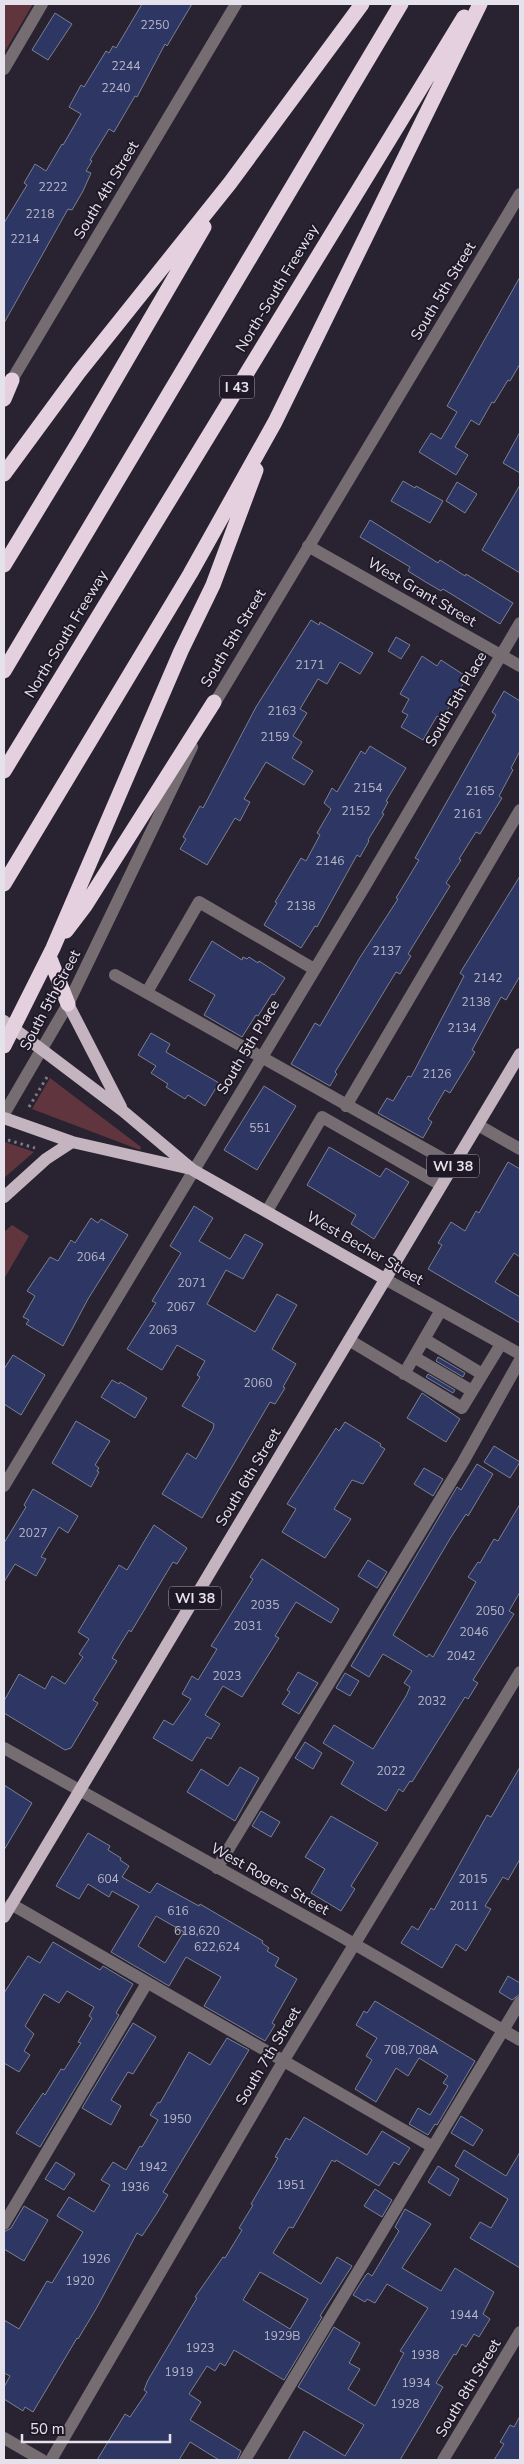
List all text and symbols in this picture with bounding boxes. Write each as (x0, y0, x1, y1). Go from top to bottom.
house number: 2250 (141, 17, 169, 33)
house number: 2244 (112, 58, 140, 74)
house number: 2240 (102, 80, 130, 96)
street label: South 4th Street (69, 137, 144, 243)
house number: 2222 (39, 179, 67, 195)
house number: 2218 (26, 206, 54, 222)
street label: North-South Freeway (231, 220, 323, 356)
house number: 2214 (11, 231, 39, 247)
street label: South 5th Street (406, 238, 481, 344)
road number: I 43 (220, 376, 254, 398)
street label: West Grant Street (364, 553, 481, 632)
street label: North-South Freeway (20, 566, 112, 702)
street label: South 5th Street (196, 585, 271, 691)
street label: South 5th Place (421, 648, 491, 750)
house number: 2171 (296, 657, 324, 673)
house number: 2163 (268, 703, 296, 719)
house number: 2159 (261, 729, 289, 745)
house number: 2154 (354, 780, 382, 796)
house number: 2165 (466, 783, 494, 799)
house number: 2152 (342, 803, 370, 819)
house number: 2161 (454, 806, 482, 822)
house number: 2146 (316, 853, 344, 869)
house number: 2138 (287, 898, 315, 914)
house number: 2137 (373, 943, 401, 959)
street label: South 5th Street (15, 946, 85, 1054)
house number: 2142 (474, 970, 502, 986)
house number: 2138 (462, 994, 490, 1010)
street label: South 5th Place (212, 996, 284, 1098)
house number: 2134 (448, 1020, 476, 1036)
house number: 2126 (423, 1066, 451, 1082)
house number: 551 (249, 1120, 271, 1136)
road number: WI 38 (427, 1154, 479, 1178)
street label: West Becher Street (303, 1206, 428, 1290)
house number: 2064 (77, 1249, 105, 1265)
house number: 2071 (178, 1275, 206, 1291)
house number: 2067 (167, 1299, 195, 1315)
house number: 2063 (149, 1322, 177, 1338)
house number: 2060 (244, 1375, 272, 1391)
street label: South 6th Street (211, 1424, 286, 1530)
house number: 2027 (19, 1525, 47, 1541)
road number: WI 38 (169, 1586, 221, 1610)
house number: 2035 (251, 1597, 279, 1613)
house number: 2050 (476, 1603, 504, 1619)
house number: 2031 (234, 1618, 262, 1634)
house number: 2046 (460, 1624, 488, 1640)
house number: 2042 (447, 1648, 475, 1664)
house number: 2023 (213, 1668, 241, 1684)
house number: 2032 (418, 1693, 446, 1709)
house number: 2022 (377, 1763, 405, 1779)
street label: West Rogers Street (207, 1838, 333, 1920)
house number: 604 (97, 1871, 119, 1887)
house number: 2015 (459, 1871, 487, 1887)
house number: 2011 (450, 1898, 478, 1914)
house number: 616 (167, 1903, 189, 1919)
house number: 618,620 (174, 1923, 220, 1939)
house number: 622,624 (194, 1939, 240, 1955)
street label: South 7th Street (231, 2003, 306, 2109)
house number: 708,708A (384, 2042, 439, 2058)
house number: 1950 (163, 2111, 191, 2127)
house number: 1942 (139, 2159, 167, 2175)
house number: 1951 (277, 2177, 305, 2193)
house number: 1936 (121, 2179, 149, 2195)
house number: 1926 (82, 2251, 110, 2267)
house number: 1920 (66, 2273, 94, 2289)
house number: 1944 (450, 2307, 478, 2323)
house number: 1929B (264, 2328, 300, 2344)
street label: South 8th Street (431, 2335, 506, 2441)
house number: 1923 (186, 2340, 214, 2356)
house number: 1938 (411, 2347, 439, 2363)
house number: 1919 (165, 2364, 193, 2380)
house number: 1934 (402, 2375, 430, 2391)
house number: 1928 (391, 2396, 419, 2412)
scale bar (22, 2412, 170, 2444)
text: 50 m (30, 2419, 65, 2439)

